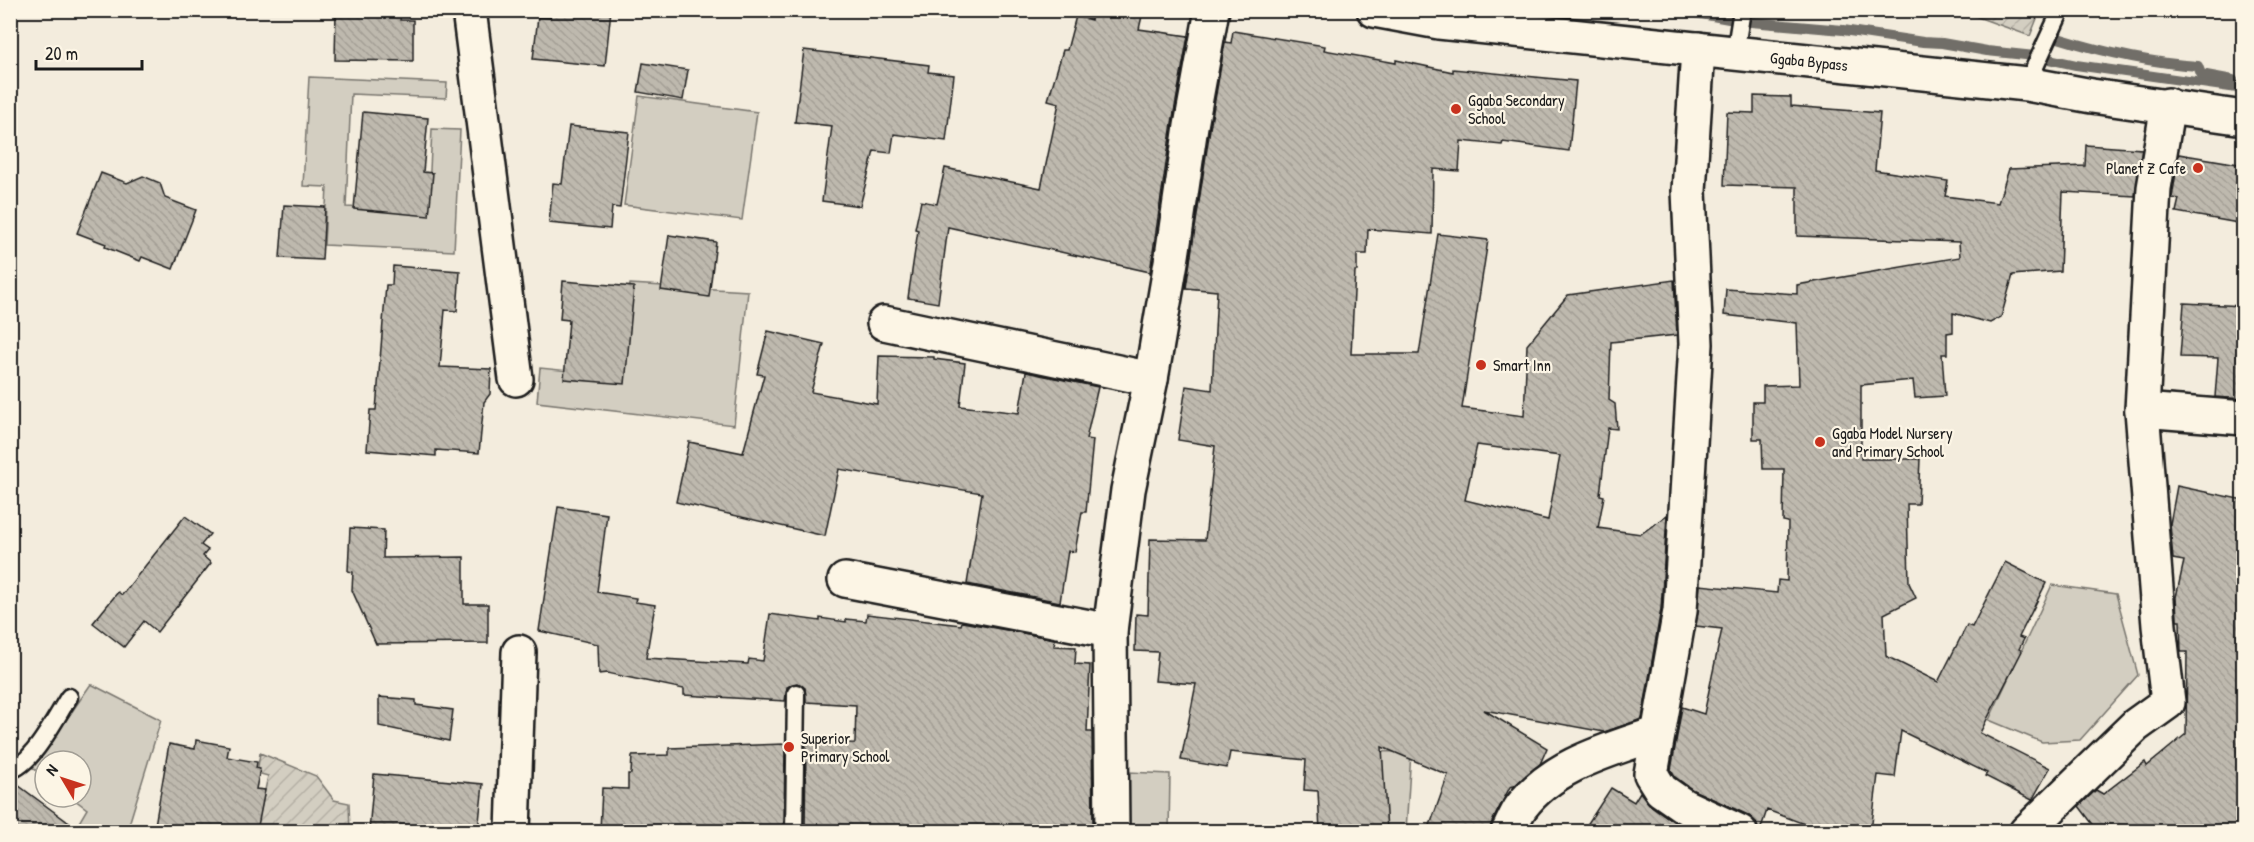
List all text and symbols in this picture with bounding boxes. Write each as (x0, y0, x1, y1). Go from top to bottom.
scale bar (36, 33, 142, 71)
text: 20 m (45, 41, 78, 66)
street label: Ggaba Bypass (1769, 46, 1849, 76)
place label: Ggaba Secondary School (1468, 89, 1565, 129)
marker: Ggaba Secondary School (1449, 102, 1463, 116)
place label: Planet Z Cafe (2106, 157, 2187, 179)
marker: Planet Z Cafe (2191, 161, 2205, 175)
place label: Smart Inn (1493, 354, 1551, 376)
marker: Smart Inn (1474, 358, 1488, 372)
place label: Ggaba Model Nursery and Primary School (1832, 422, 1953, 462)
marker: Ggaba Model Nursery and Primary School (1813, 435, 1827, 449)
place label: Superior Primary School (801, 727, 890, 767)
marker: Superior Primary School (782, 740, 796, 754)
north arrow (33, 749, 93, 809)
text: N (40, 759, 63, 780)

